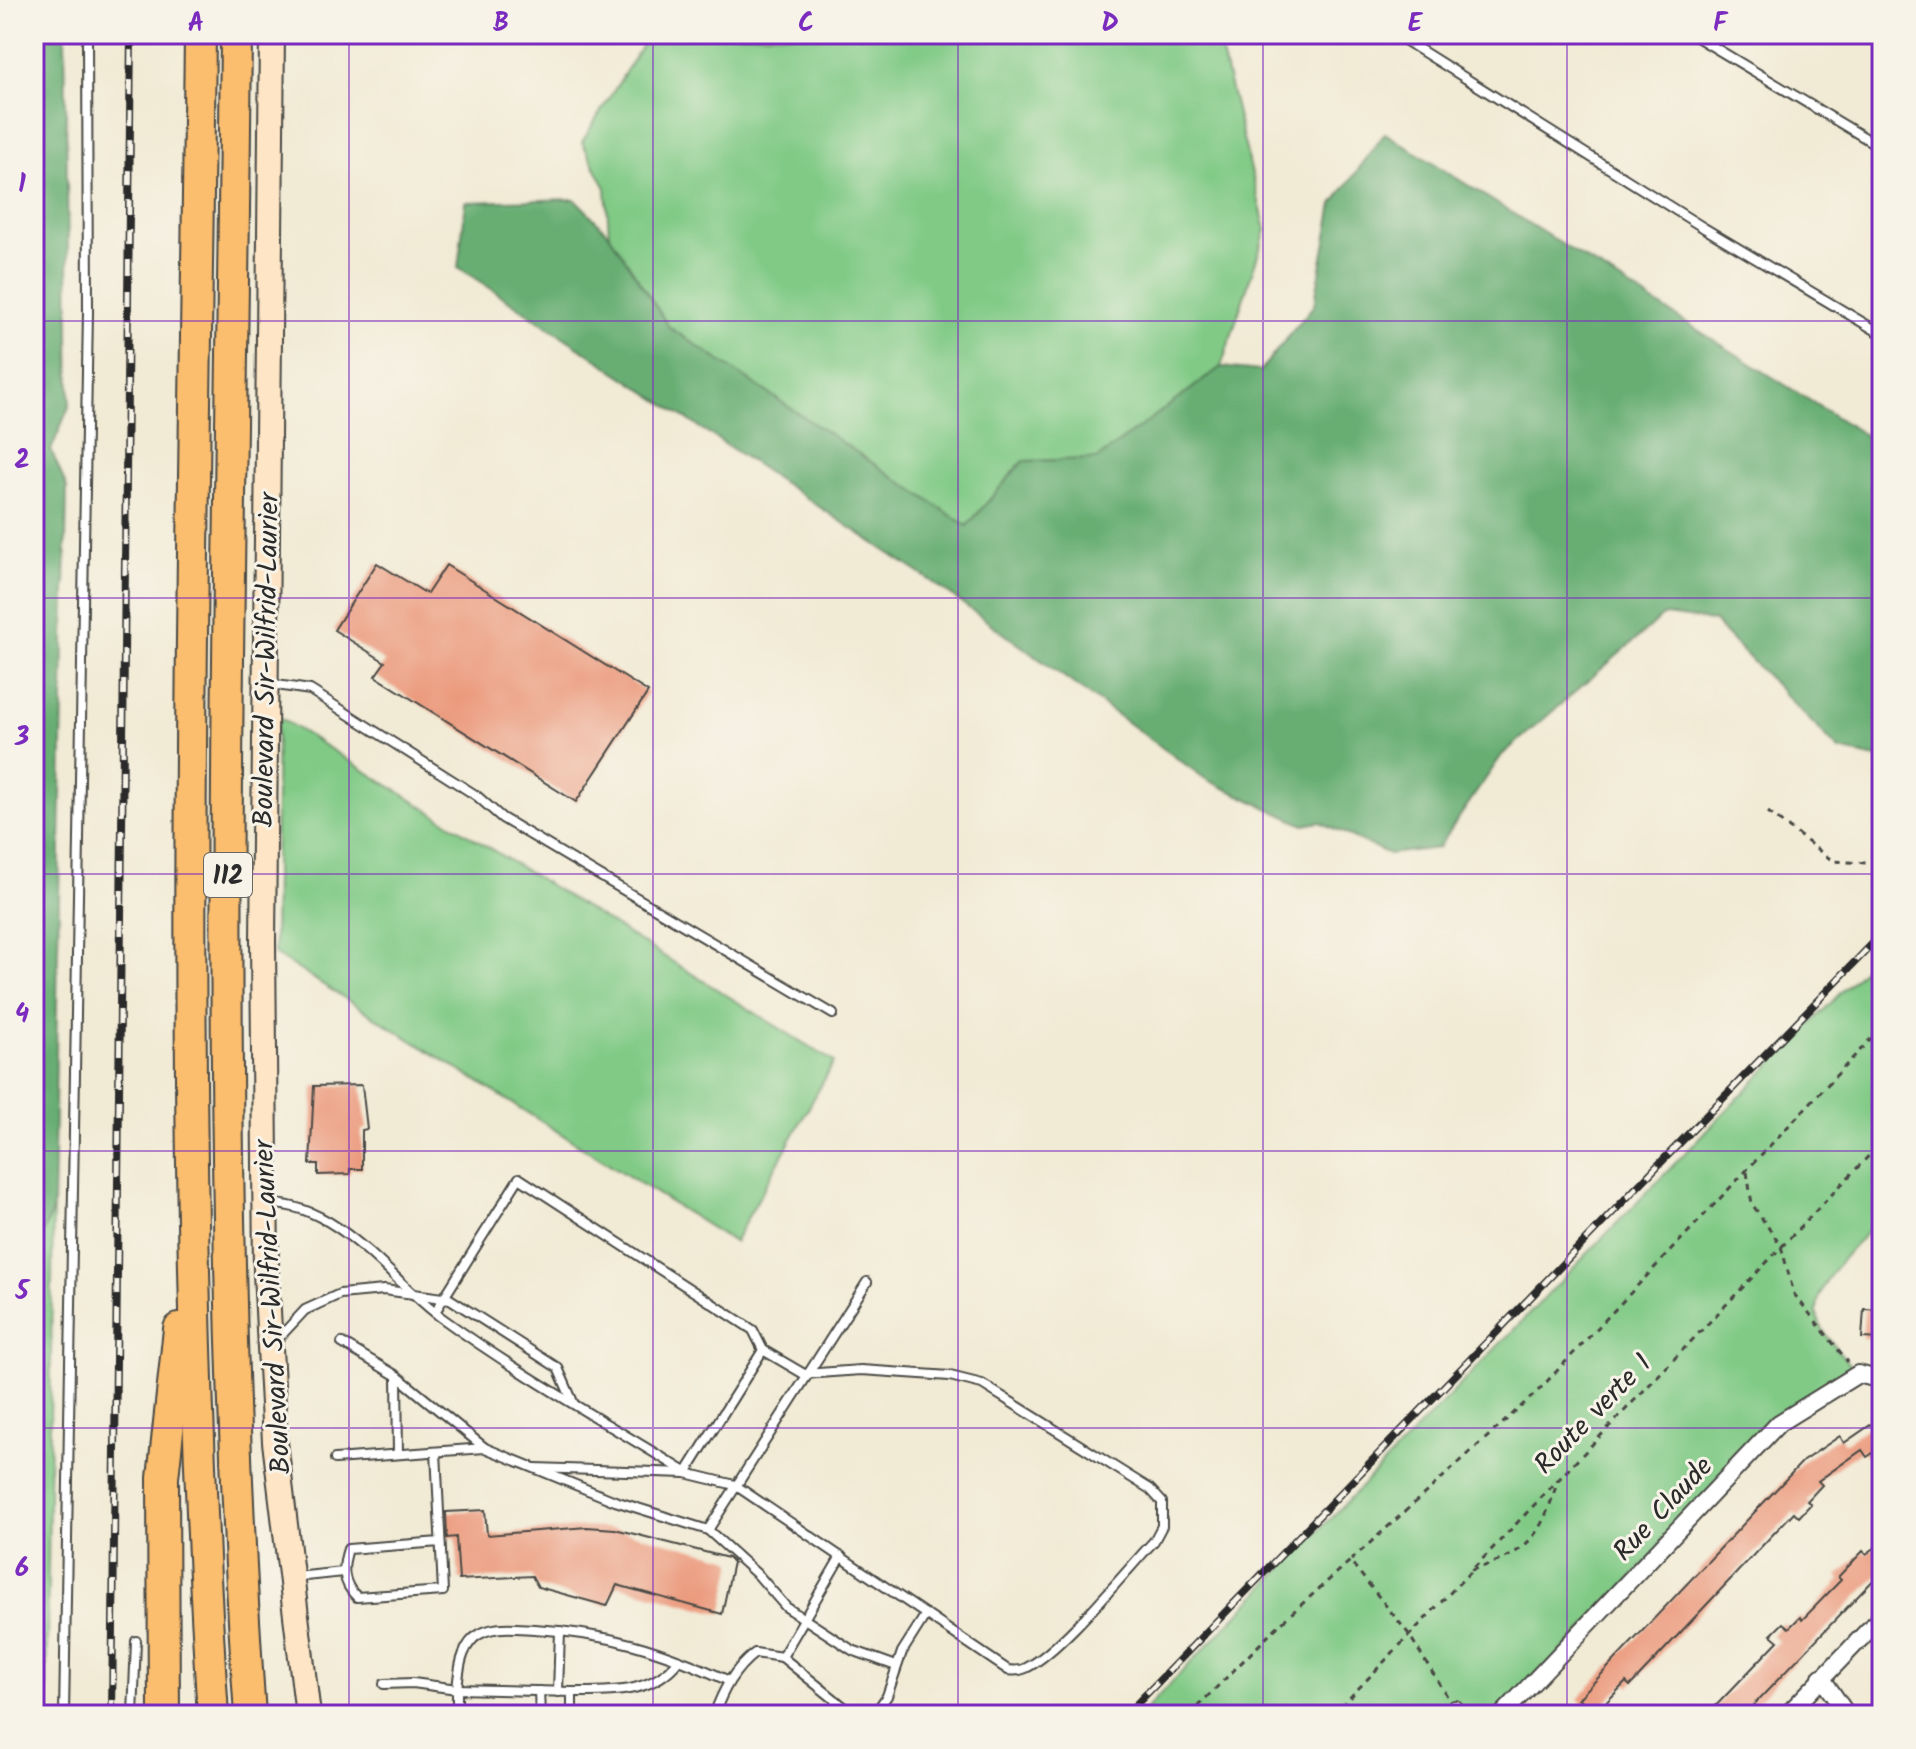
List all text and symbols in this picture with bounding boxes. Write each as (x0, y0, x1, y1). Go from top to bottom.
text: A (188, 3, 204, 45)
text: B (493, 3, 509, 45)
text: C (798, 3, 814, 45)
text: D (1101, 3, 1119, 45)
text: E (1408, 3, 1424, 45)
text: F (1713, 3, 1729, 45)
text: 1 (18, 164, 26, 206)
text: 2 (14, 440, 30, 482)
street label: Boulevard Sir-Wilfrid-Laurier (242, 490, 293, 828)
text: 3 (14, 717, 29, 759)
road number: 112 (204, 853, 252, 897)
text: 4 (15, 994, 29, 1036)
street label: Boulevard Sir-Wilfrid-Laurier (242, 1137, 305, 1475)
text: 5 (14, 1271, 30, 1313)
street label: Route verte 1 (1524, 1344, 1664, 1486)
street label: Rue Claude (1603, 1446, 1725, 1573)
text: 6 (15, 1548, 29, 1590)

